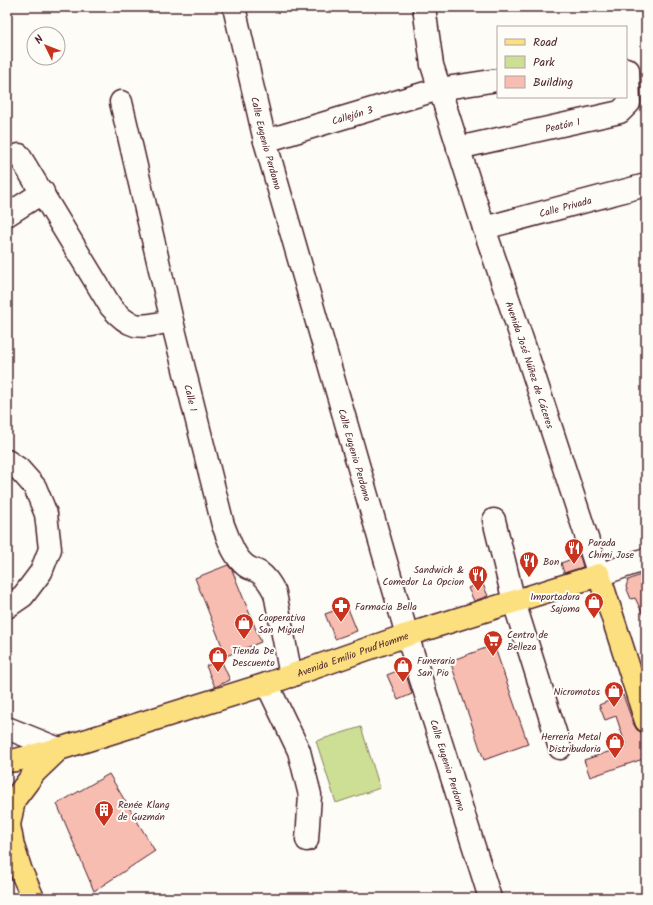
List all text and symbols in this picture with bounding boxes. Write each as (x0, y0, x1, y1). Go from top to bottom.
north arrow (26, 26, 66, 66)
legend (497, 26, 627, 98)
text: N (30, 31, 48, 49)
text: Road (533, 33, 558, 52)
text: Park (533, 53, 555, 72)
text: Building (533, 73, 573, 92)
street label: Calle Eugenio Perdomo (246, 95, 286, 192)
street label: Callejón 3 (330, 102, 375, 130)
street label: Peatón 1 (544, 114, 582, 137)
street label: Calle Privada (537, 193, 594, 222)
street label: Avenida José Núñez de Cáceres (501, 299, 558, 432)
street label: Calle 1 (179, 383, 201, 413)
street label: Calle Eugenio Perdomo (333, 407, 375, 504)
place label: Parada Chimi Jose (588, 535, 635, 563)
restaurant icon: Parada Chimi Jose (563, 537, 585, 565)
restaurant icon: Bon (518, 550, 540, 578)
place label: Bon (543, 554, 559, 570)
place label: Sandwich & Comedor La Opcion (382, 562, 464, 590)
restaurant icon: Sandwich & Comedor La Opcion (467, 564, 489, 592)
place label: Importadora Sajoma (530, 589, 580, 617)
shop icon: Importadora Sajoma (583, 591, 605, 619)
pharmacy icon: Farmacia Bella (330, 595, 352, 623)
place label: Farmacia Bella (355, 599, 417, 615)
place label: Cooperativa San Miguel (258, 610, 306, 638)
shop icon: Cooperativa San Miguel (233, 612, 255, 640)
place label: Centro de Belleza (507, 627, 549, 655)
street label: Avenida Emilio Prud'Homme (295, 628, 411, 682)
supermarket icon: Centro de Belleza (482, 629, 504, 657)
place label: Tienda De Descuento (232, 643, 275, 671)
shop icon: Tienda De Descuento (207, 645, 229, 673)
place label: Funeraria San Pio (417, 653, 456, 681)
shop icon: Funeraria San Pio (392, 655, 414, 683)
shop icon: Nicromotos (603, 680, 625, 708)
place label: Nicromotos (553, 684, 601, 700)
street label: Calle Eugenio Perdomo (425, 717, 469, 814)
place label: Herreria Metal Distribudoria (541, 729, 602, 757)
shop icon: Herreria Metal Distribudoria (604, 731, 626, 759)
place label: Renée Klang de Guzmán (118, 797, 170, 825)
building icon: Renée Klang de Guzmán (93, 799, 115, 827)

